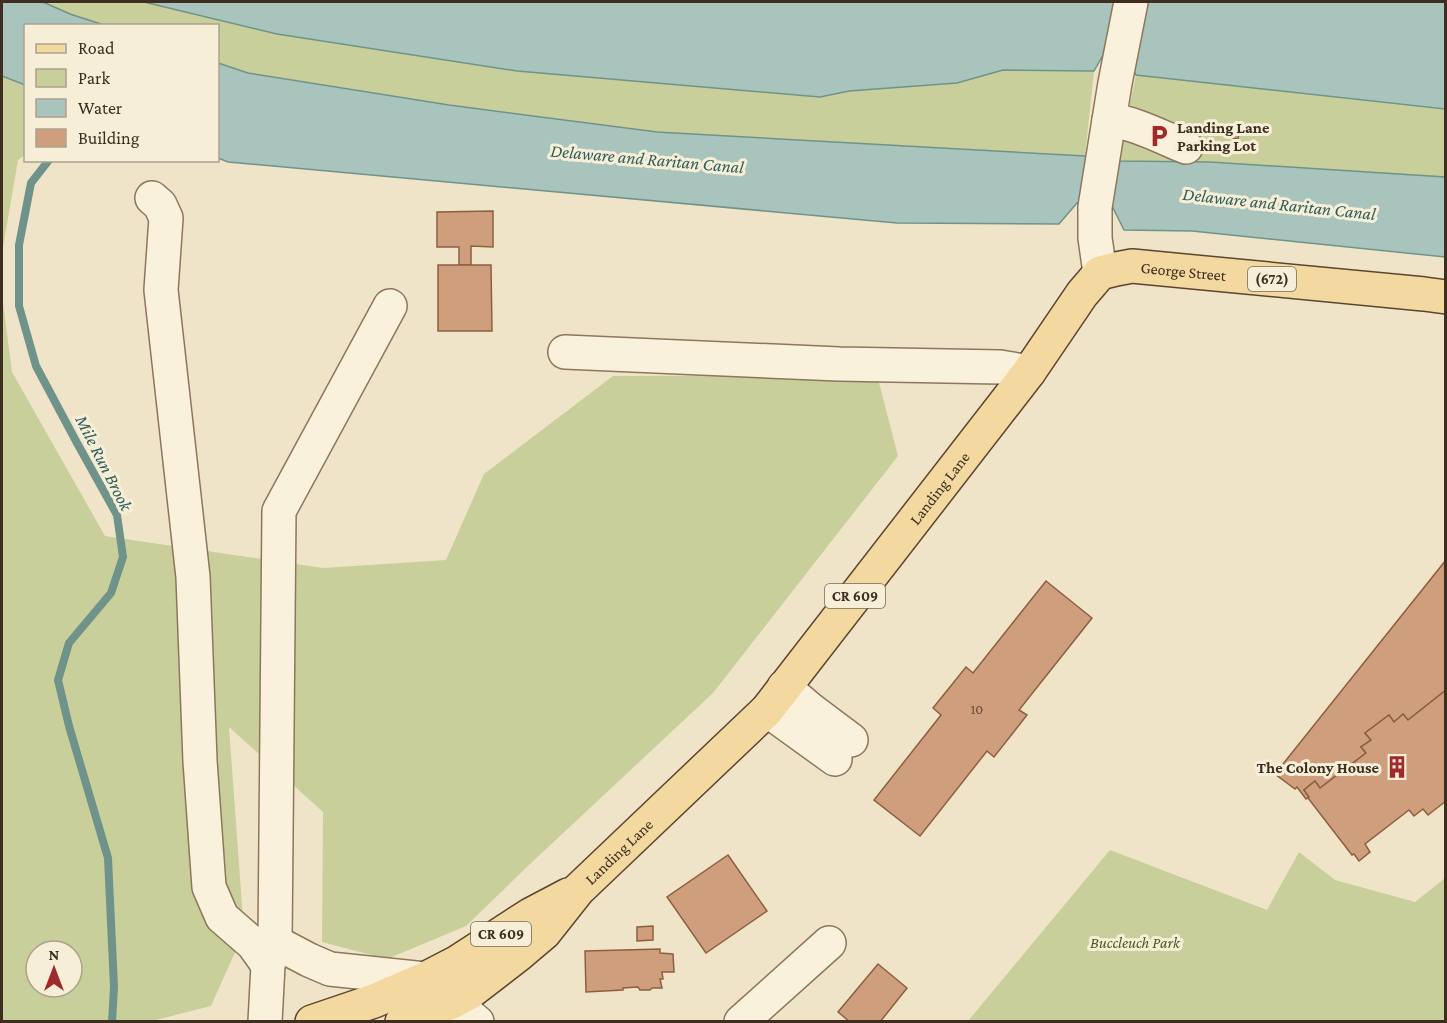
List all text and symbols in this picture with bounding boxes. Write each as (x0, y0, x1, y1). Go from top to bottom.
legend (24, 24, 219, 162)
text: Road (78, 38, 115, 58)
text: Park (78, 68, 110, 88)
text: Water (78, 98, 123, 118)
place label: Landing Lane Parking Lot (1177, 119, 1270, 154)
parking icon: Landing Lane Parking Lot (1146, 123, 1172, 149)
text: Building (78, 128, 140, 148)
water label: Delaware and Raritan Canal (550, 141, 745, 177)
water label: Delaware and Raritan Canal (1182, 184, 1377, 224)
street label: George Street (1140, 259, 1228, 284)
road number: (672) (1248, 267, 1296, 291)
water label: Mile Run Brook (71, 411, 137, 515)
street label: Landing Lane (906, 449, 973, 528)
road number: CR 609 (825, 584, 885, 608)
house number: 10 (971, 701, 983, 717)
building icon: The Colony House (1384, 754, 1410, 780)
place label: The Colony House (1257, 759, 1380, 776)
street label: Landing Lane (582, 816, 656, 888)
road number: CR 609 (471, 922, 531, 946)
park label: Buccleuch Park (1090, 934, 1181, 951)
north arrow (24, 939, 84, 999)
text: N (49, 946, 60, 963)

